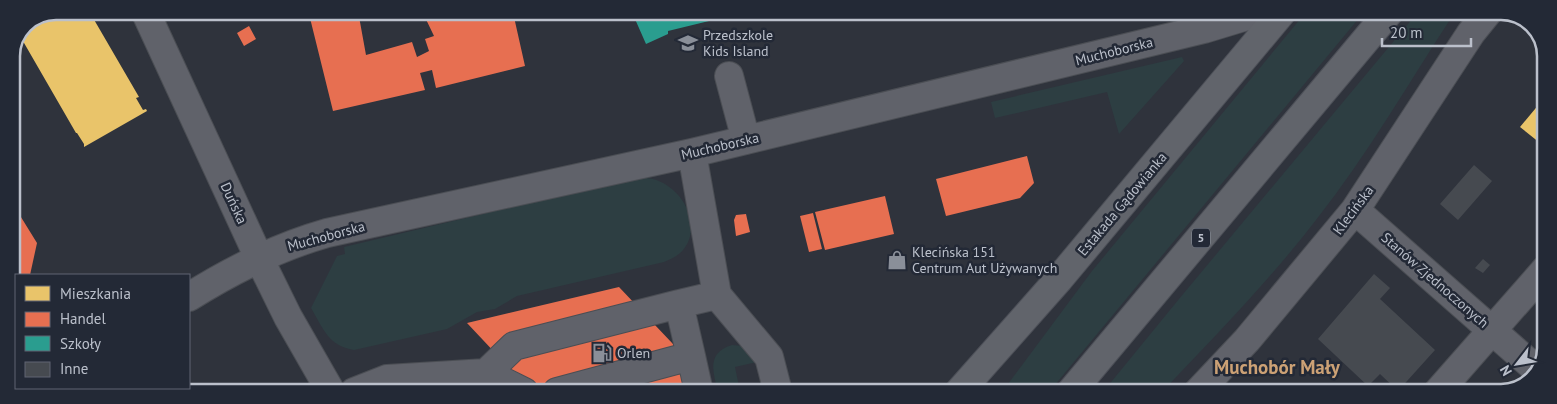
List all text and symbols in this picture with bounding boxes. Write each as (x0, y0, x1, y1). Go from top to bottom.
scale bar (1382, 15, 1471, 47)
text: 20 m (1390, 23, 1423, 42)
place label: Przedszkole Kids Island (703, 26, 773, 60)
school or university icon: Przedszkole Kids Island (677, 32, 699, 54)
street label: Muchoborska (1073, 33, 1155, 69)
street label: Muchoborska (679, 128, 761, 164)
street label: Estakada Gądowianka (1073, 149, 1171, 259)
street label: Duńska (217, 179, 251, 227)
street label: Klecińska (1329, 182, 1377, 238)
street label: Muchoborska (285, 217, 367, 255)
road number: 5 (1192, 228, 1210, 248)
street label: Stanów Zjednoczonych (1378, 228, 1492, 332)
place label: Klecińska 151 Centrum Aut Używanych (912, 243, 1057, 277)
shop icon: Klecińska 151 Centrum Aut Używanych (886, 249, 908, 271)
legend (15, 274, 190, 389)
text: Mieszkania (60, 284, 131, 303)
text: Handel (60, 309, 106, 328)
text: Szkoły (60, 334, 101, 353)
north arrow (1492, 339, 1542, 389)
fuel station icon: Orlen (591, 342, 613, 364)
place label: Orlen (617, 344, 650, 362)
district label: Muchobór Mały (1214, 355, 1341, 379)
text: Inne (60, 359, 88, 378)
text: N (1496, 362, 1516, 379)

